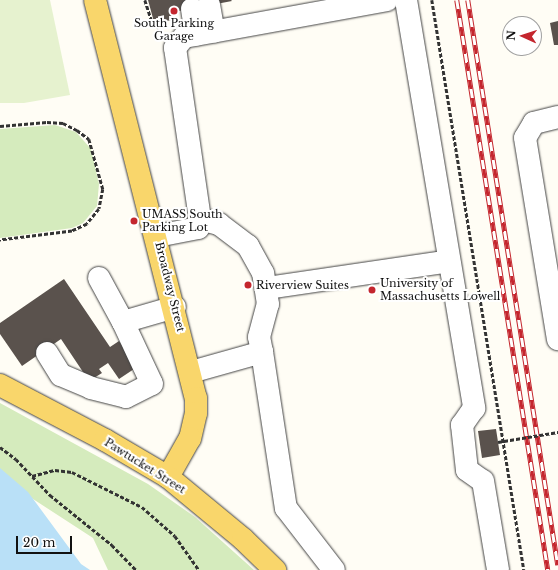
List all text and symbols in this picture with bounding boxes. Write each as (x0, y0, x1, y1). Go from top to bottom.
marker: South Parking Garage (169, 6, 179, 16)
north arrow (502, 16, 542, 56)
place label: South Parking Garage (134, 17, 214, 43)
text: N (504, 30, 518, 41)
place label: UMASS South Parking Lot (142, 208, 223, 234)
marker: UMASS South Parking Lot (129, 216, 139, 226)
street label: Broadway Street (152, 240, 188, 334)
place label: University of Massachusetts Lowell (380, 277, 500, 303)
place label: Riverview Suites (256, 278, 349, 292)
marker: Riverview Suites (243, 280, 253, 290)
marker: University of Massachusetts Lowell (367, 285, 377, 295)
street label: Pawtucket Street (102, 436, 188, 496)
scale bar (18, 528, 74, 554)
text: 20 m (23, 535, 55, 550)

